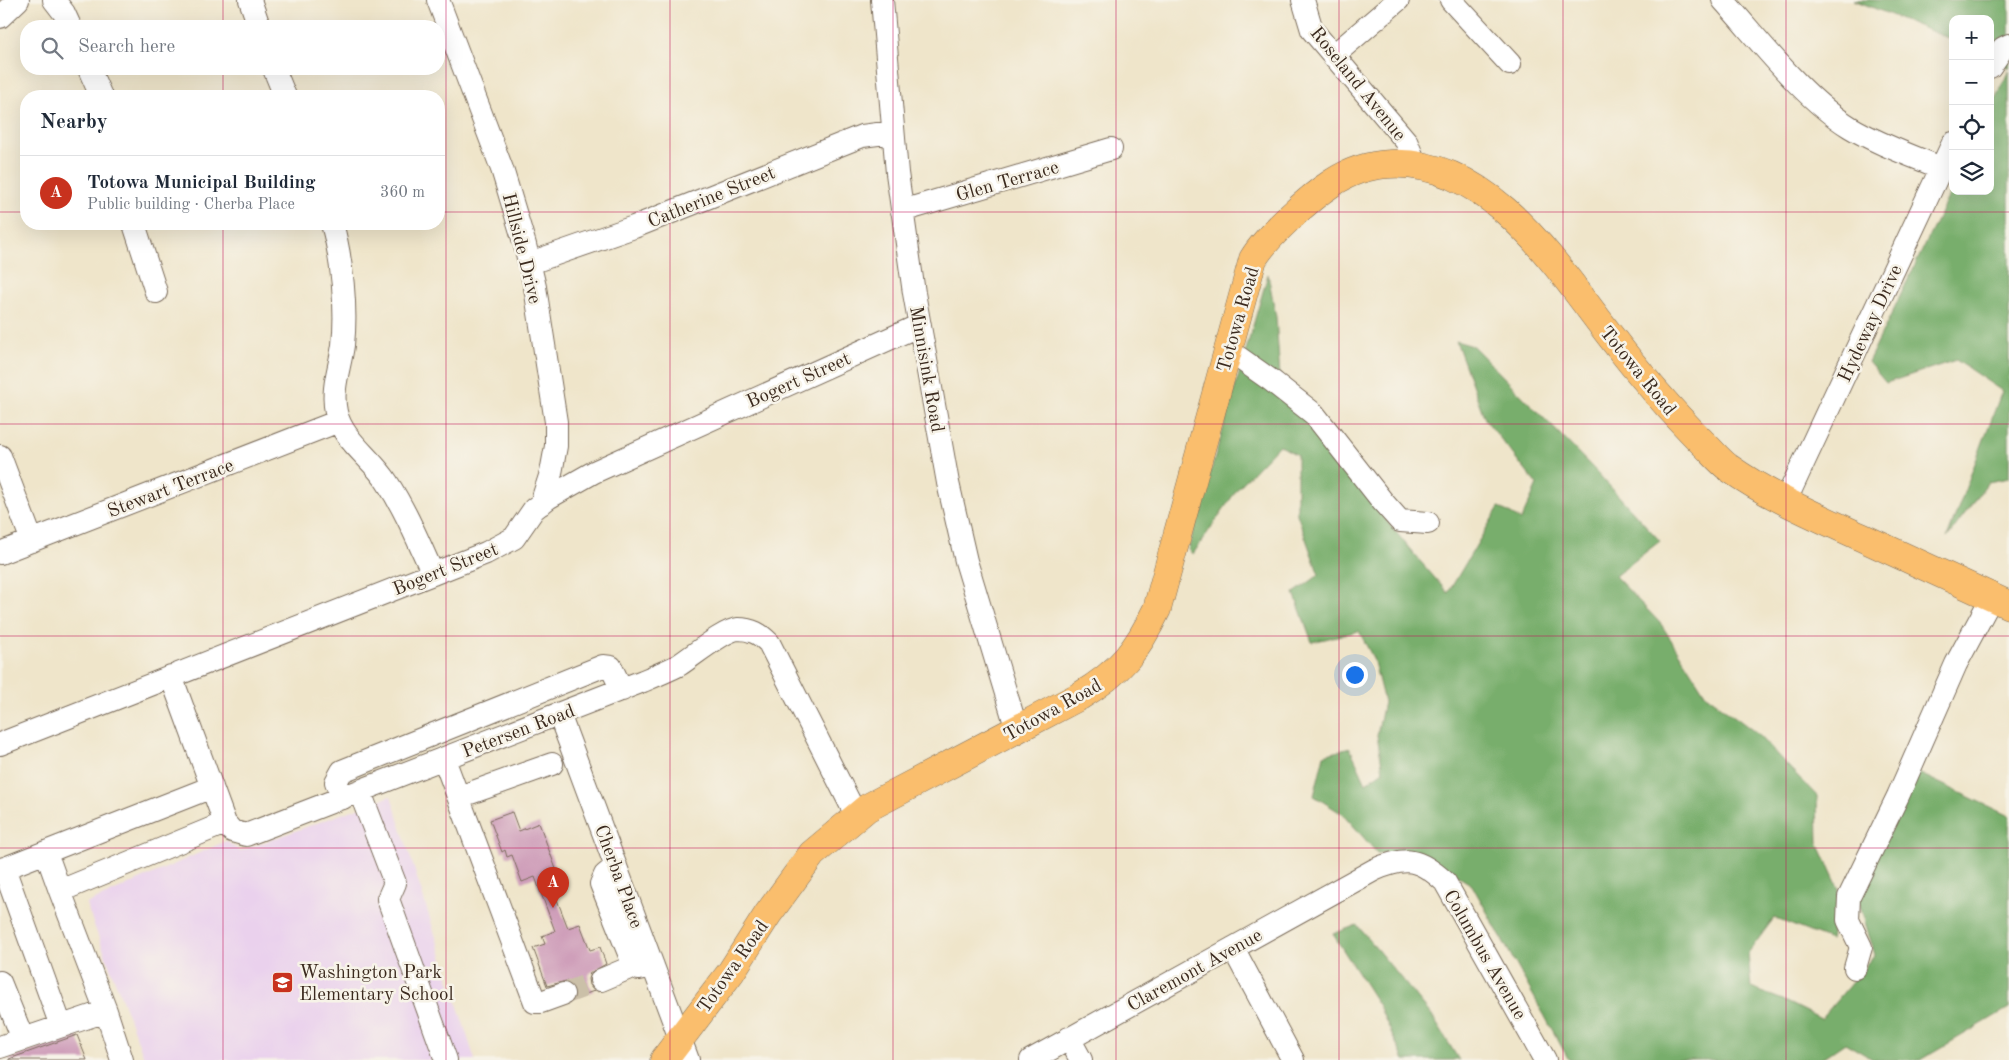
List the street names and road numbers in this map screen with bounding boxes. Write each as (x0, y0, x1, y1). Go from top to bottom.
street label: Roseland Avenue (1306, 24, 1409, 145)
street label: Glen Terrace (954, 159, 1061, 206)
street label: Catherine Street (646, 164, 778, 232)
street label: Hillside Drive (498, 191, 544, 306)
street label: Hydeway Drive (1836, 262, 1907, 386)
street label: Totowa Road (1215, 265, 1264, 375)
street label: Minnisink Road (905, 305, 946, 434)
street label: Totowa Road (1595, 323, 1679, 420)
street label: Bogert Street (744, 350, 854, 413)
street label: Stewart Terrace (105, 457, 237, 522)
street label: Bogert Street (391, 541, 501, 600)
street label: Totowa Road (1001, 677, 1105, 746)
street label: Petersen Road (460, 702, 578, 762)
street label: Cherba Place (590, 823, 645, 931)
street label: Columbus Avenue (1439, 887, 1529, 1023)
street label: Totowa Road (695, 917, 773, 1017)
street label: Claremont Avenue (1125, 926, 1266, 1016)

